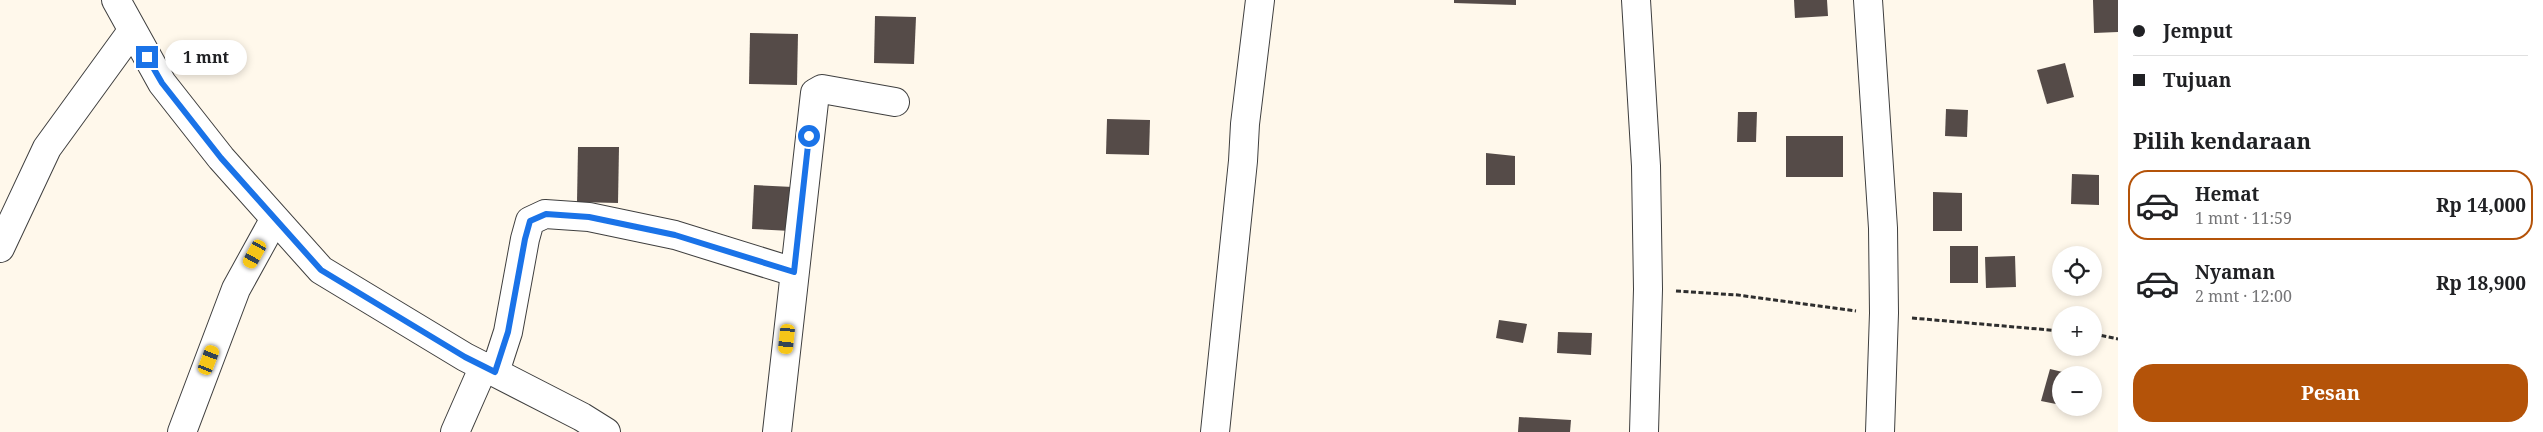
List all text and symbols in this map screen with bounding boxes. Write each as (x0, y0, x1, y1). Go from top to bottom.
text: Jemput (2163, 18, 2233, 44)
callout: 1 mnt (164, 40, 247, 74)
route end (136, 46, 158, 68)
text: 1 mnt (183, 46, 229, 68)
text: Tujuan (2163, 67, 2231, 93)
route start (798, 125, 820, 147)
text: Pilih kendaraan (2133, 125, 2311, 155)
text: Hemat (2195, 181, 2259, 207)
icon: car (2135, 183, 2180, 228)
text: Rp 14,000 (2436, 192, 2526, 218)
text: 1 mnt · 11:59 (2195, 207, 2292, 229)
car (241, 237, 268, 271)
map controls (2052, 246, 2102, 416)
button: locate (2052, 246, 2102, 296)
text: Nyaman (2195, 259, 2275, 285)
icon: car (2135, 261, 2180, 306)
text: Rp 18,900 (2436, 270, 2526, 296)
text: 2 mnt · 12:00 (2195, 285, 2292, 307)
button: + (2052, 306, 2102, 356)
car (777, 323, 796, 355)
car (196, 343, 221, 377)
button: Pesan (2133, 364, 2528, 422)
button: − (2052, 366, 2102, 416)

